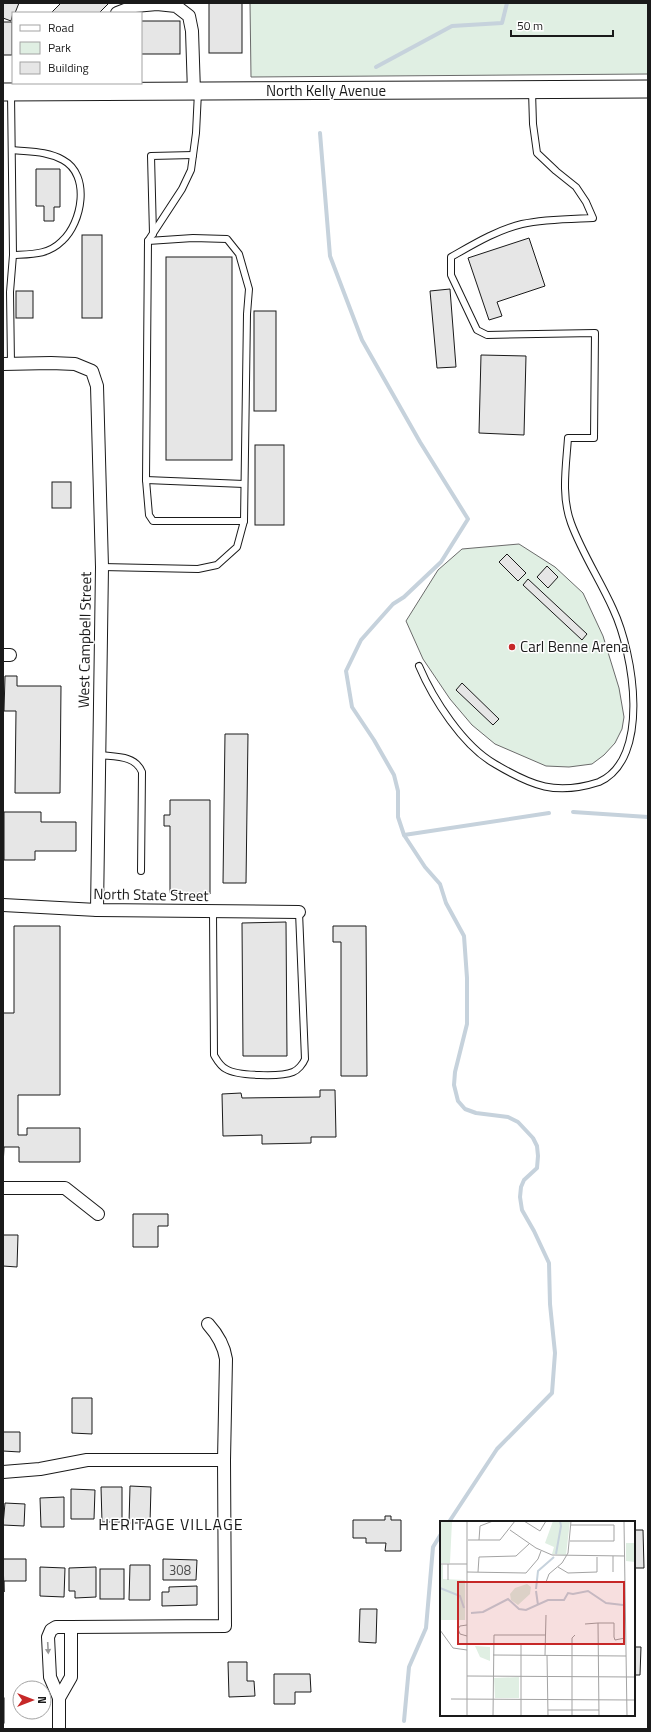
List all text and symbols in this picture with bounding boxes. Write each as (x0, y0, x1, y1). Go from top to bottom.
legend (12, 12, 142, 84)
scale bar (511, 12, 613, 38)
text: 50 m (517, 16, 543, 35)
text: Road (48, 18, 74, 37)
text: Park (48, 38, 71, 57)
text: Building (48, 58, 89, 77)
street label: North Kelly Avenue (266, 79, 386, 102)
street label: West Campbell Street (72, 571, 97, 708)
place label: Carl Benne Arena (520, 635, 629, 658)
marker: Carl Benne Arena (507, 642, 517, 652)
street label: North State Street (93, 882, 210, 907)
district label: HERITAGE VILLAGE (98, 1512, 244, 1536)
inset map (440, 1521, 635, 1716)
house number: 308 (169, 1560, 191, 1580)
one-way arrow (45, 1642, 52, 1654)
north arrow (12, 1680, 52, 1720)
text: N (34, 1696, 50, 1704)

